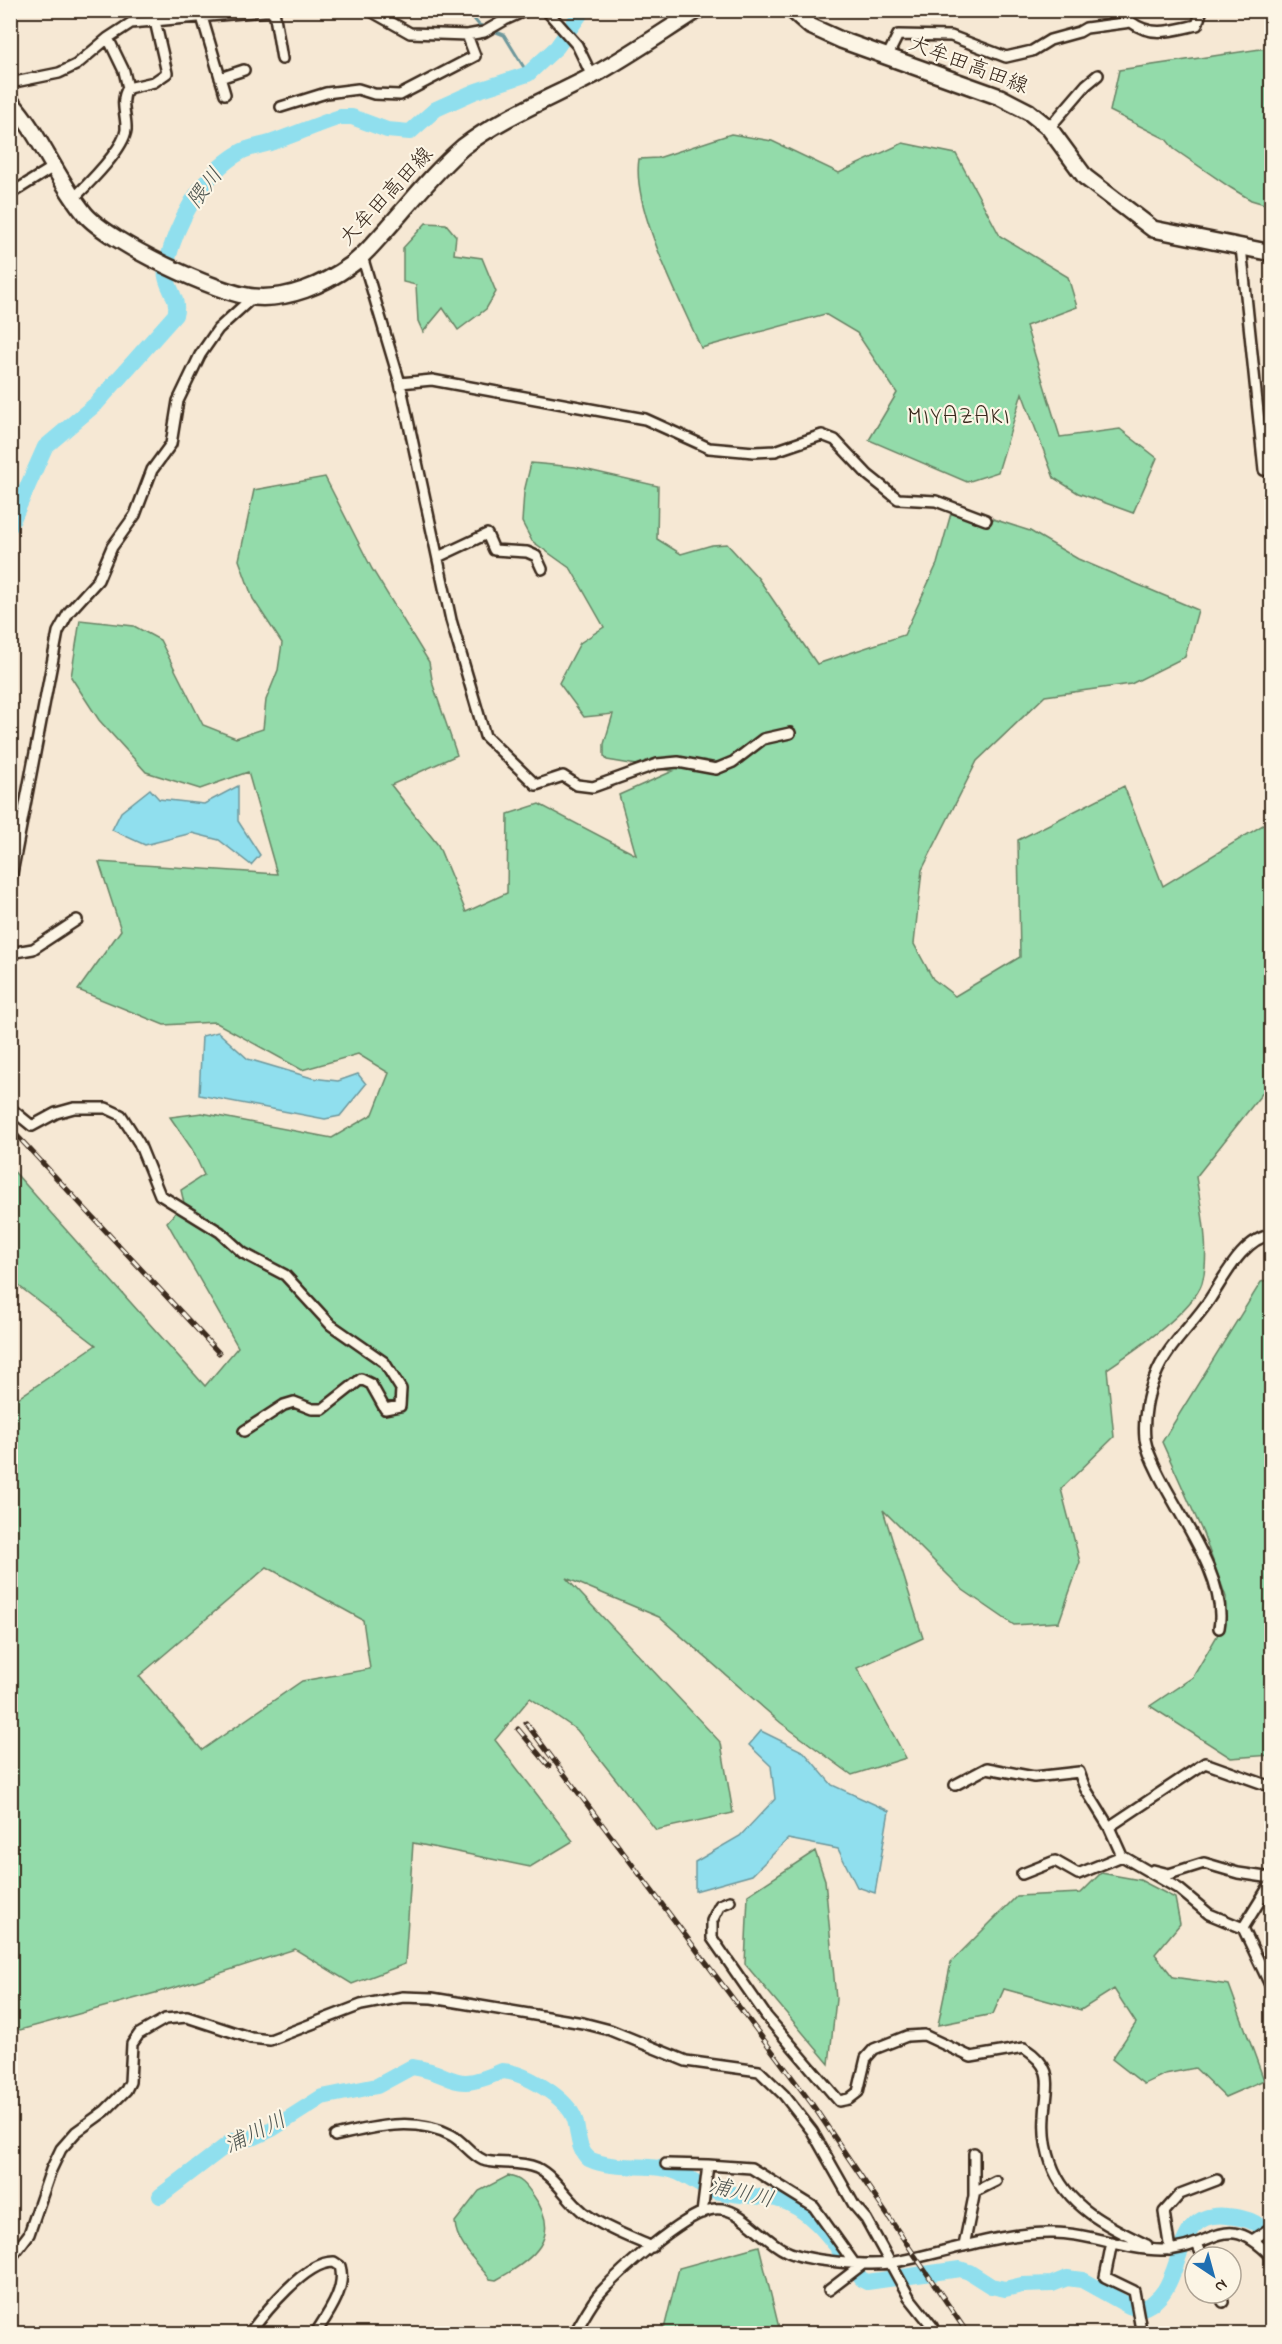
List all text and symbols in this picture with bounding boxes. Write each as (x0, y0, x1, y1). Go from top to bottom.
street label: 大牟田高田線 (904, 29, 1032, 103)
street label: 大牟田高田線 (333, 141, 441, 253)
water label: 隈川 (180, 162, 232, 216)
district label: MIYAZAKI (907, 400, 1011, 435)
water label: 浦川川 (219, 2105, 293, 2163)
water label: 浦川川 (705, 2170, 777, 2218)
north arrow (1183, 2245, 1243, 2305)
text: N (1209, 2273, 1232, 2299)

